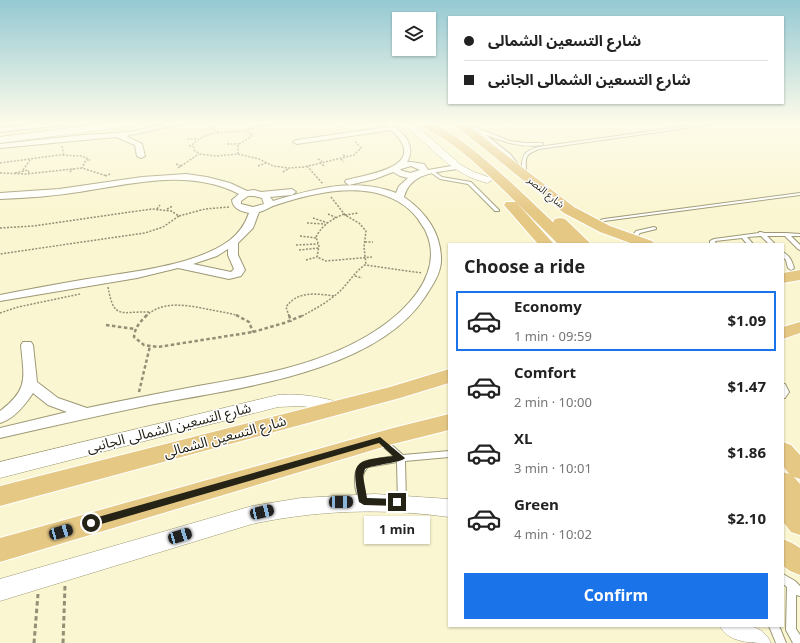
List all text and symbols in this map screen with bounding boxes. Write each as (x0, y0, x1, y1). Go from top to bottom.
map controls (392, 12, 436, 56)
button: layers (392, 12, 436, 56)
text: شارع التسعين الشمالى (488, 25, 641, 57)
text: شارع التسعين الشمالى الجانبى (488, 64, 691, 96)
street label: شارع النصر (522, 169, 570, 214)
text: Choose a ride (464, 248, 585, 286)
text: Economy (514, 291, 582, 323)
icon: car (466, 303, 502, 339)
text: $1.09 (727, 305, 766, 337)
text: 1 min · 09:59 (514, 323, 592, 351)
text: Comfort (514, 357, 576, 389)
icon: car (466, 369, 502, 405)
text: $1.47 (727, 371, 766, 403)
text: 2 min · 10:00 (514, 389, 592, 417)
street label: شارع التسعين الشمالى الجانبى (85, 399, 253, 457)
street label: شارع التسعين الشمالى (162, 413, 288, 461)
text: XL (514, 423, 532, 455)
icon: car (466, 435, 502, 471)
text: $1.86 (727, 437, 766, 469)
text: 3 min · 10:01 (514, 455, 592, 483)
text: Green (514, 489, 559, 521)
route end (388, 493, 406, 511)
car (329, 496, 353, 508)
icon: car (466, 501, 502, 537)
car (249, 503, 275, 521)
text: $2.10 (727, 503, 766, 535)
route start (82, 514, 100, 532)
callout: 1 min (364, 516, 430, 544)
text: 1 min (379, 516, 415, 544)
text: 4 min · 10:02 (514, 521, 592, 549)
car (48, 523, 74, 541)
car (167, 527, 193, 545)
button: Confirm (464, 573, 768, 619)

